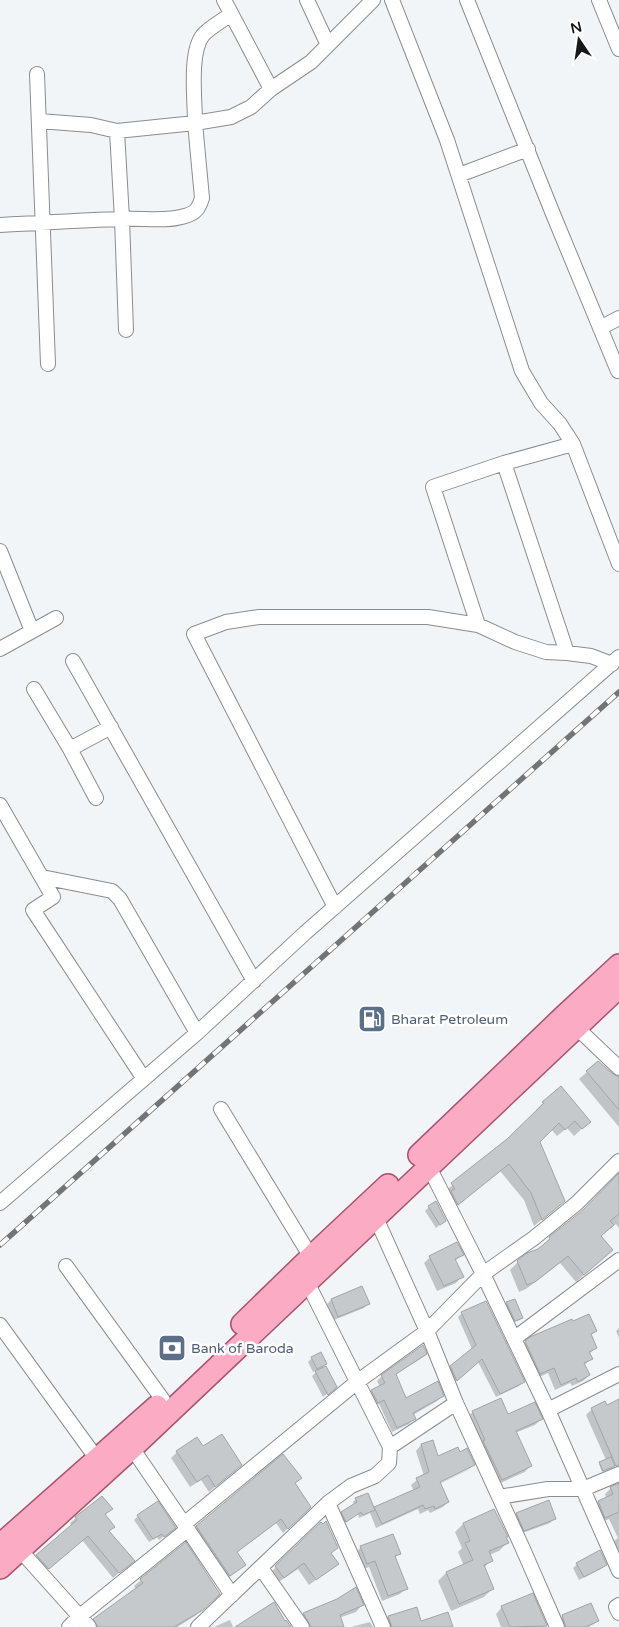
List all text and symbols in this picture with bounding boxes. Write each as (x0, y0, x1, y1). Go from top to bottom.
north arrow (554, 15, 604, 65)
text: N (569, 18, 584, 37)
fuel station icon: Bharat Petroleum (357, 1004, 387, 1034)
place label: Bharat Petroleum (391, 1011, 508, 1028)
bank icon: Bank of Baroda (157, 1333, 187, 1363)
place label: Bank of Baroda (191, 1340, 294, 1357)

